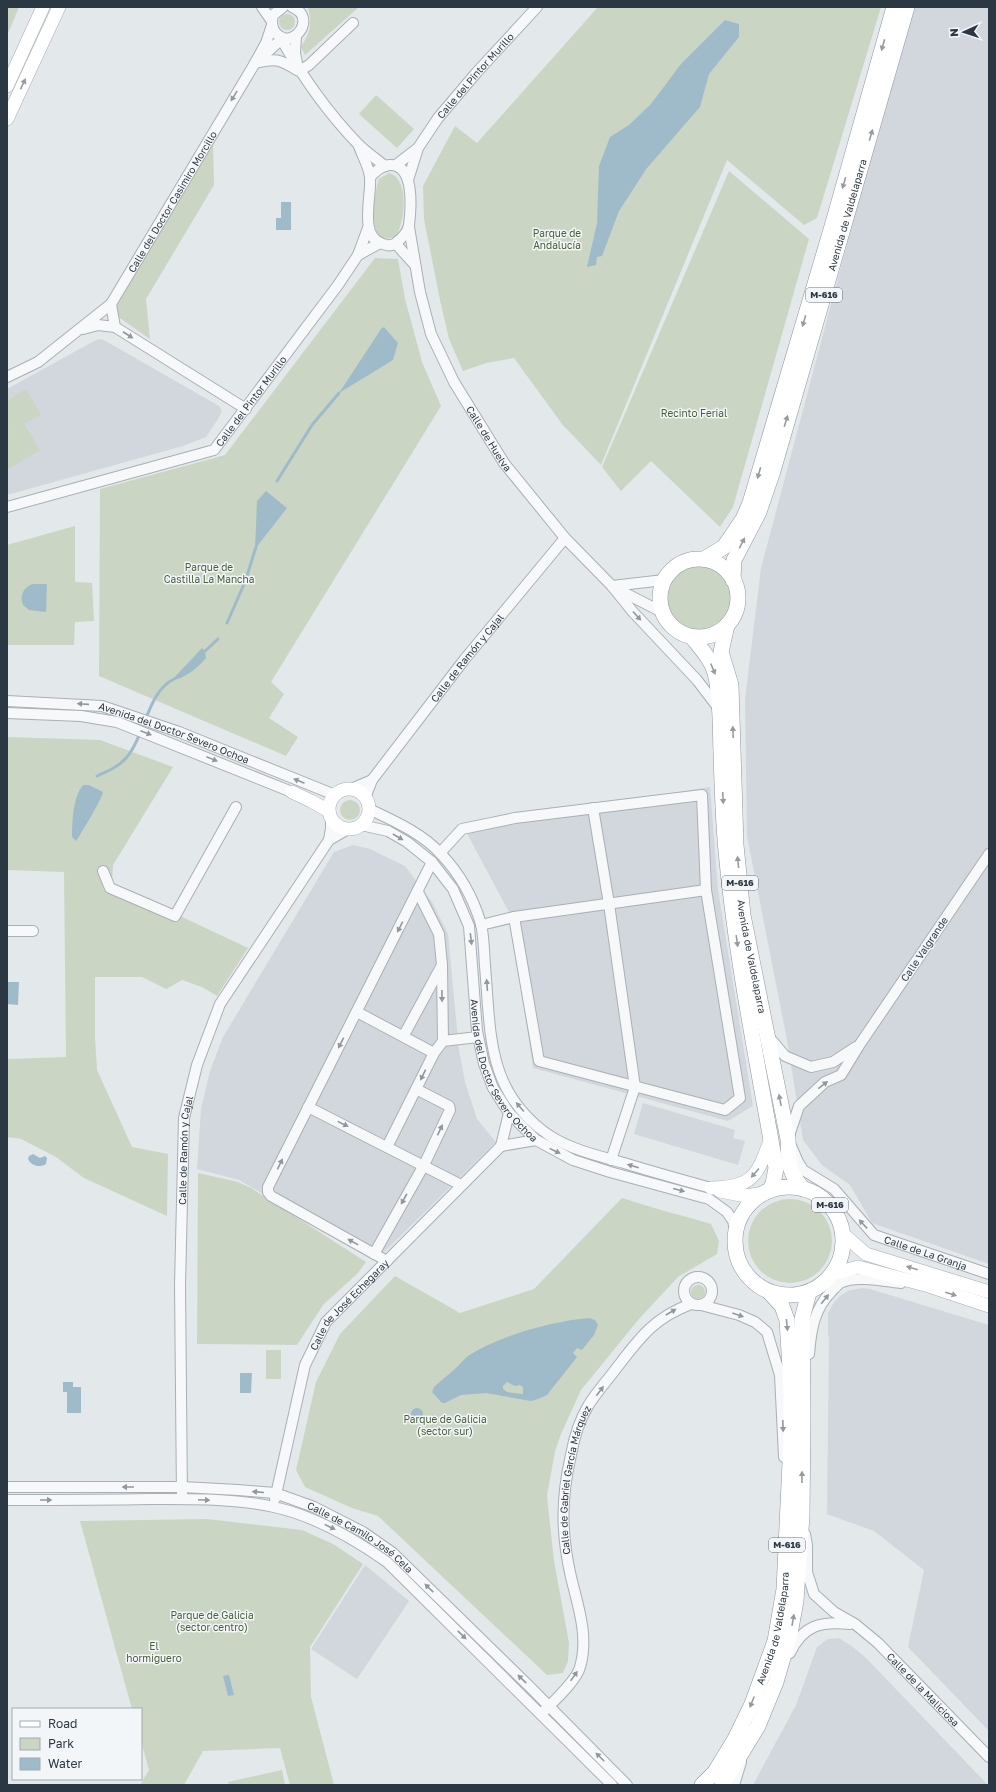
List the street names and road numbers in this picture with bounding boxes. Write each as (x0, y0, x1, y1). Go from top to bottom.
street label: Calle del Pintor Murillo (434, 30, 516, 121)
street label: Calle del Doctor Casimiro Morcillo (125, 129, 219, 275)
street label: Avenida de Valdelaparra (825, 158, 869, 272)
road number: M-616 (806, 288, 842, 302)
street label: Calle del Pintor Murillo (213, 353, 289, 449)
street label: Calle de Huelva (464, 403, 514, 474)
street label: Calle de Ramón y Cajal (428, 611, 506, 704)
street label: Avenida del Doctor Severo Ochoa (97, 699, 251, 766)
road number: M-616 (722, 876, 758, 890)
street label: Avenida de Valdelaparra (735, 899, 769, 1015)
street label: Calle Valgrande (898, 914, 950, 984)
street label: Avenida del Doctor Severo Ochoa (469, 999, 540, 1144)
street label: Calle de Ramón y Cajal (176, 1095, 195, 1205)
road number: M-616 (812, 1198, 848, 1212)
street label: Calle de La Granja (883, 1233, 969, 1272)
street label: Calle de José Echegaray (307, 1256, 391, 1352)
street label: Calle de Gabriel García Márquez (557, 1403, 593, 1555)
street label: Calle de Camilo José Cela (306, 1499, 416, 1575)
road number: M-616 (769, 1538, 805, 1552)
street label: Avenida de Valdelaparra (754, 1572, 791, 1686)
street label: Calle de la Maliciosa (885, 1650, 962, 1729)

